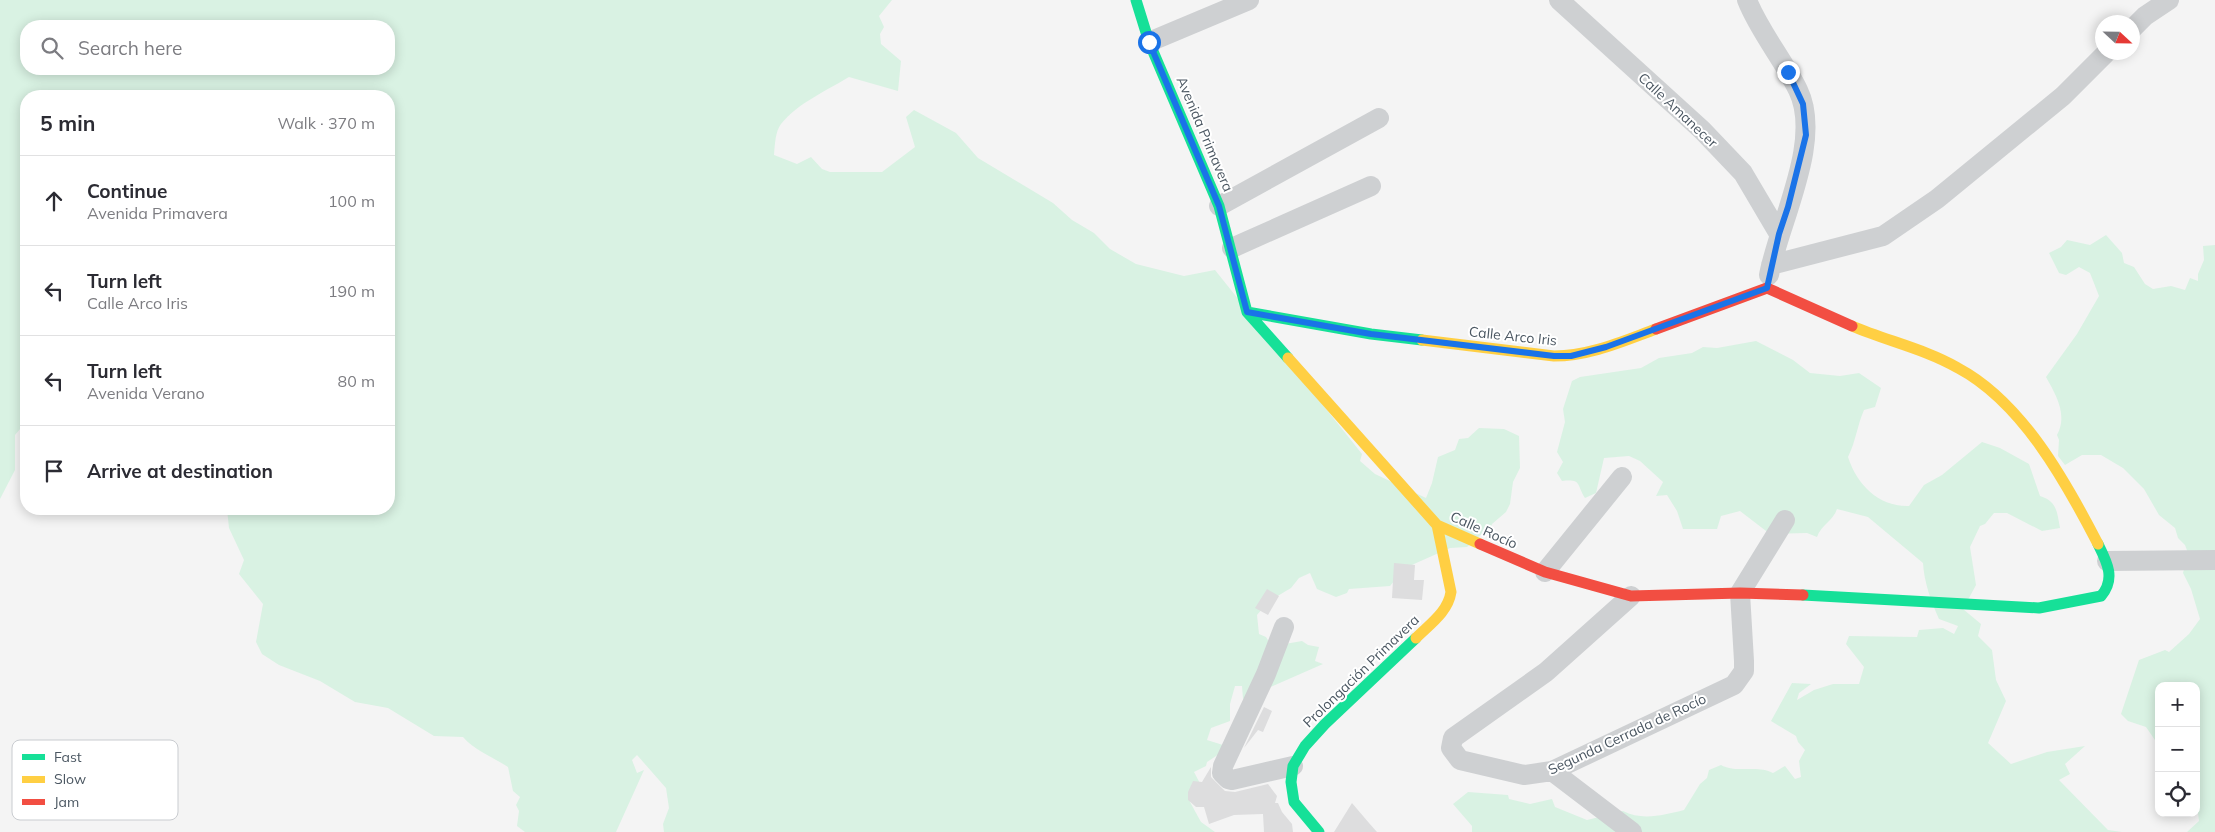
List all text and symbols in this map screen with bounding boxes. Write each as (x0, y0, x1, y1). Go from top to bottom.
north arrow (2095, 15, 2140, 60)
search box (20, 20, 395, 75)
route start (1138, 31, 1161, 54)
icon: search (38, 34, 66, 62)
text: Search here (78, 36, 182, 60)
route end (1777, 61, 1800, 84)
street label: Calle Amanecer (1635, 69, 1722, 152)
street label: Avenida Primavera (1173, 74, 1237, 194)
text: 5 min (40, 110, 95, 136)
text: Walk · 370 m (277, 113, 375, 133)
text: Continue (87, 179, 167, 203)
icon: ahead (40, 187, 68, 215)
text: 100 m (328, 191, 375, 211)
text: Avenida Primavera (87, 203, 228, 223)
text: Turn left (87, 269, 162, 293)
icon: left (40, 277, 68, 305)
text: 190 m (328, 281, 375, 301)
text: Calle Arco Iris (87, 293, 188, 313)
street label: Calle Arco Iris (1468, 322, 1558, 350)
text: Turn left (87, 359, 162, 383)
icon: left (40, 367, 68, 395)
text: 80 m (338, 371, 375, 391)
text: Avenida Verano (87, 383, 205, 403)
icon: arrive (40, 457, 68, 485)
text: Arrive at destination (87, 459, 273, 483)
street label: Calle Rocío (1448, 507, 1520, 553)
street label: Prolongación Primavera (1299, 611, 1423, 731)
map controls (2155, 682, 2200, 817)
button: + (2155, 682, 2200, 727)
street label: Segunda Cerrada de Rocío (1545, 689, 1709, 779)
button: − (2155, 727, 2200, 772)
legend (12, 740, 178, 820)
text: Fast (54, 748, 82, 766)
text: Slow (54, 770, 86, 788)
button: locate (2155, 772, 2200, 817)
text: Jam (54, 793, 79, 811)

